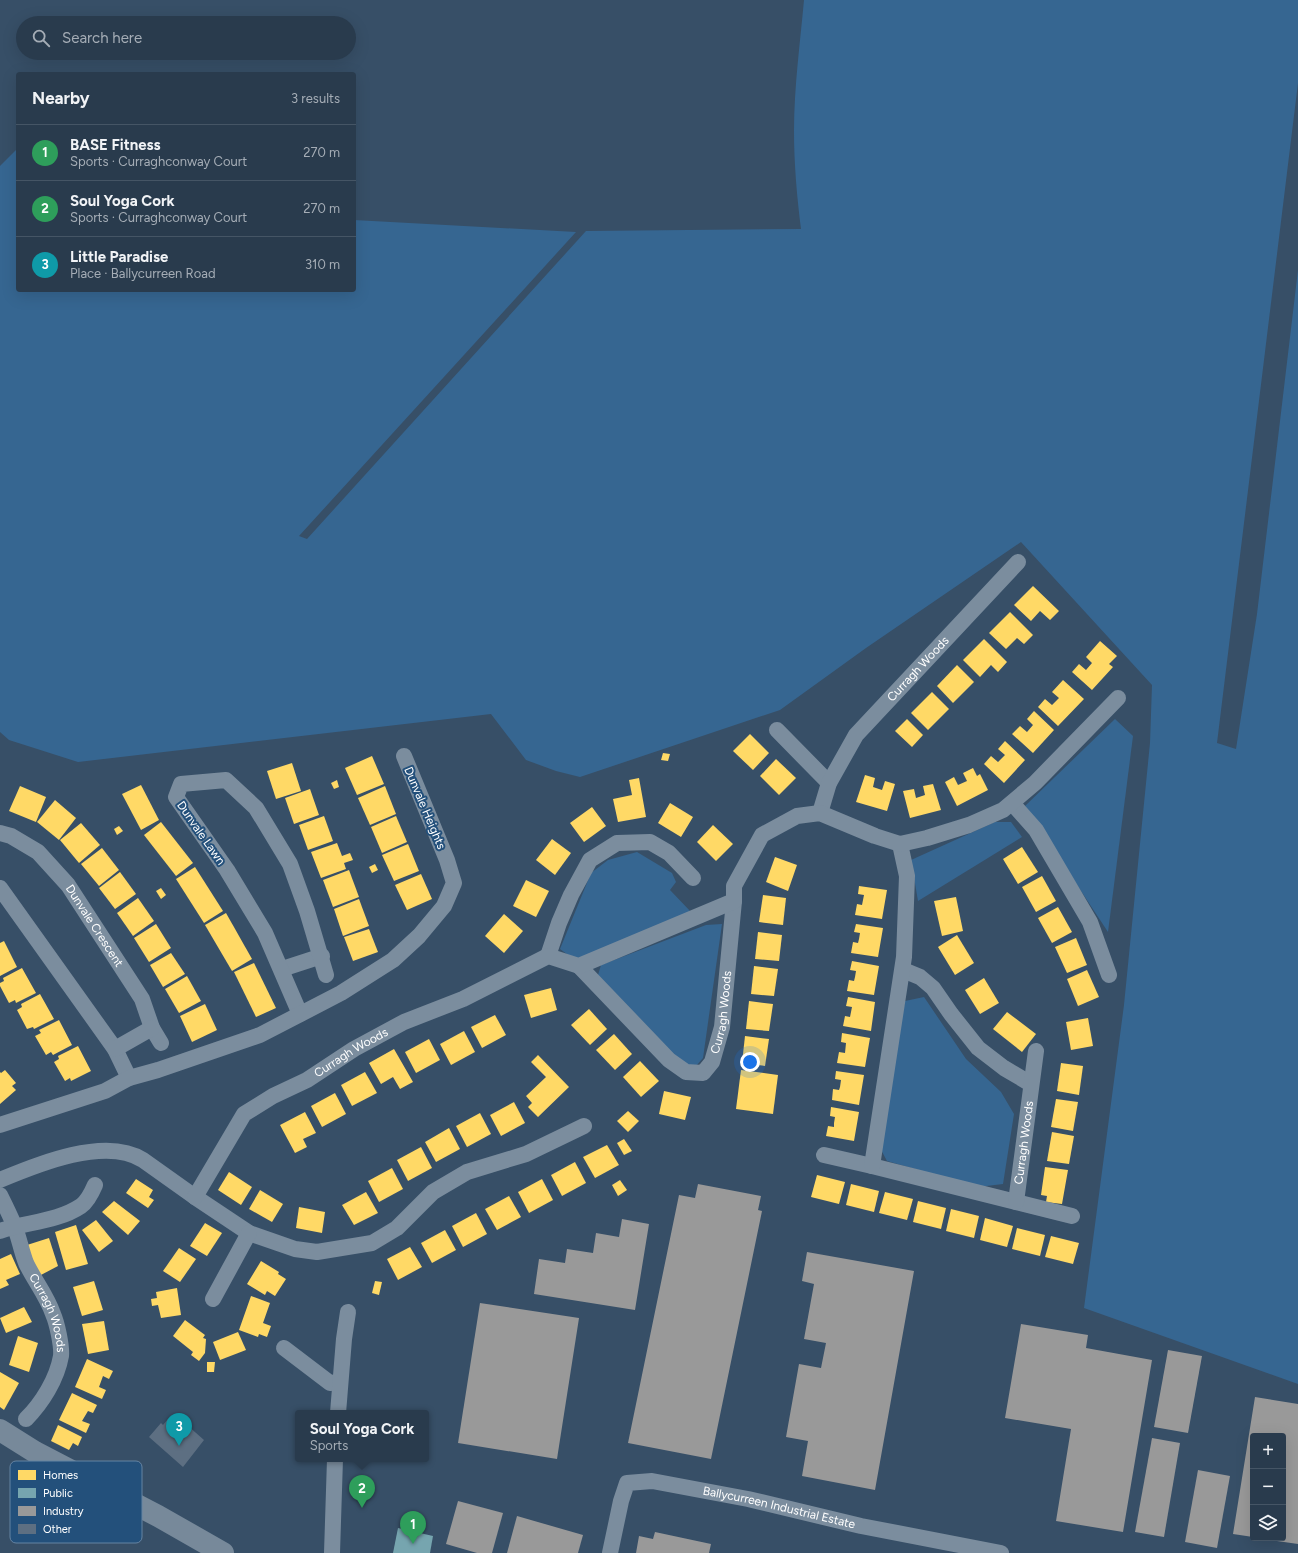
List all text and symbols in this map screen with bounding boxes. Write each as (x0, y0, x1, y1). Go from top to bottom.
search box (16, 16, 356, 60)
icon: search (30, 27, 52, 49)
text: Search here (62, 29, 142, 47)
text: Nearby (32, 88, 90, 108)
text: 3 results (291, 91, 340, 106)
text: BASE Fitness (70, 136, 160, 154)
text: 1 (42, 145, 48, 160)
text: 270 m (303, 145, 340, 160)
text: Sports · Curraghconway Court (70, 154, 247, 169)
text: Soul Yoga Cork (70, 192, 175, 210)
text: 2 (41, 201, 49, 216)
text: 270 m (303, 201, 340, 216)
text: Sports · Curraghconway Court (70, 210, 247, 225)
text: Little Paradise (70, 248, 168, 266)
text: 3 (41, 257, 49, 272)
text: 310 m (305, 257, 340, 272)
text: Place · Ballycurreen Road (70, 266, 216, 281)
street label: Curragh Woods (884, 633, 952, 704)
street label: Dunvale Heights (401, 765, 449, 852)
street label: Dunvale Lawn (174, 799, 228, 868)
street label: Dunvale Crescent (63, 882, 126, 970)
street label: Curragh Woods (708, 970, 734, 1055)
street label: Curragh Woods (311, 1025, 391, 1080)
your location (740, 1052, 760, 1072)
street label: Curragh Woods (1011, 1100, 1036, 1185)
street label: Curragh Woods (26, 1271, 68, 1353)
popup (295, 1410, 429, 1462)
pin: 3 (166, 1413, 192, 1446)
text: Soul Yoga Cork (310, 1420, 414, 1438)
map controls (1250, 1433, 1286, 1541)
button: + (1250, 1433, 1286, 1469)
text: Sports (310, 1438, 348, 1453)
legend (10, 1461, 142, 1543)
text: Homes (43, 1469, 78, 1482)
button: − (1250, 1469, 1286, 1505)
pin: 2 (349, 1475, 375, 1508)
street label: Ballycurreen Industrial Estate (702, 1484, 857, 1531)
text: Public (43, 1487, 73, 1500)
text: Industry (43, 1505, 84, 1518)
button: layers (1250, 1505, 1286, 1541)
pin: 1 (400, 1511, 426, 1544)
text: Other (43, 1523, 72, 1536)

